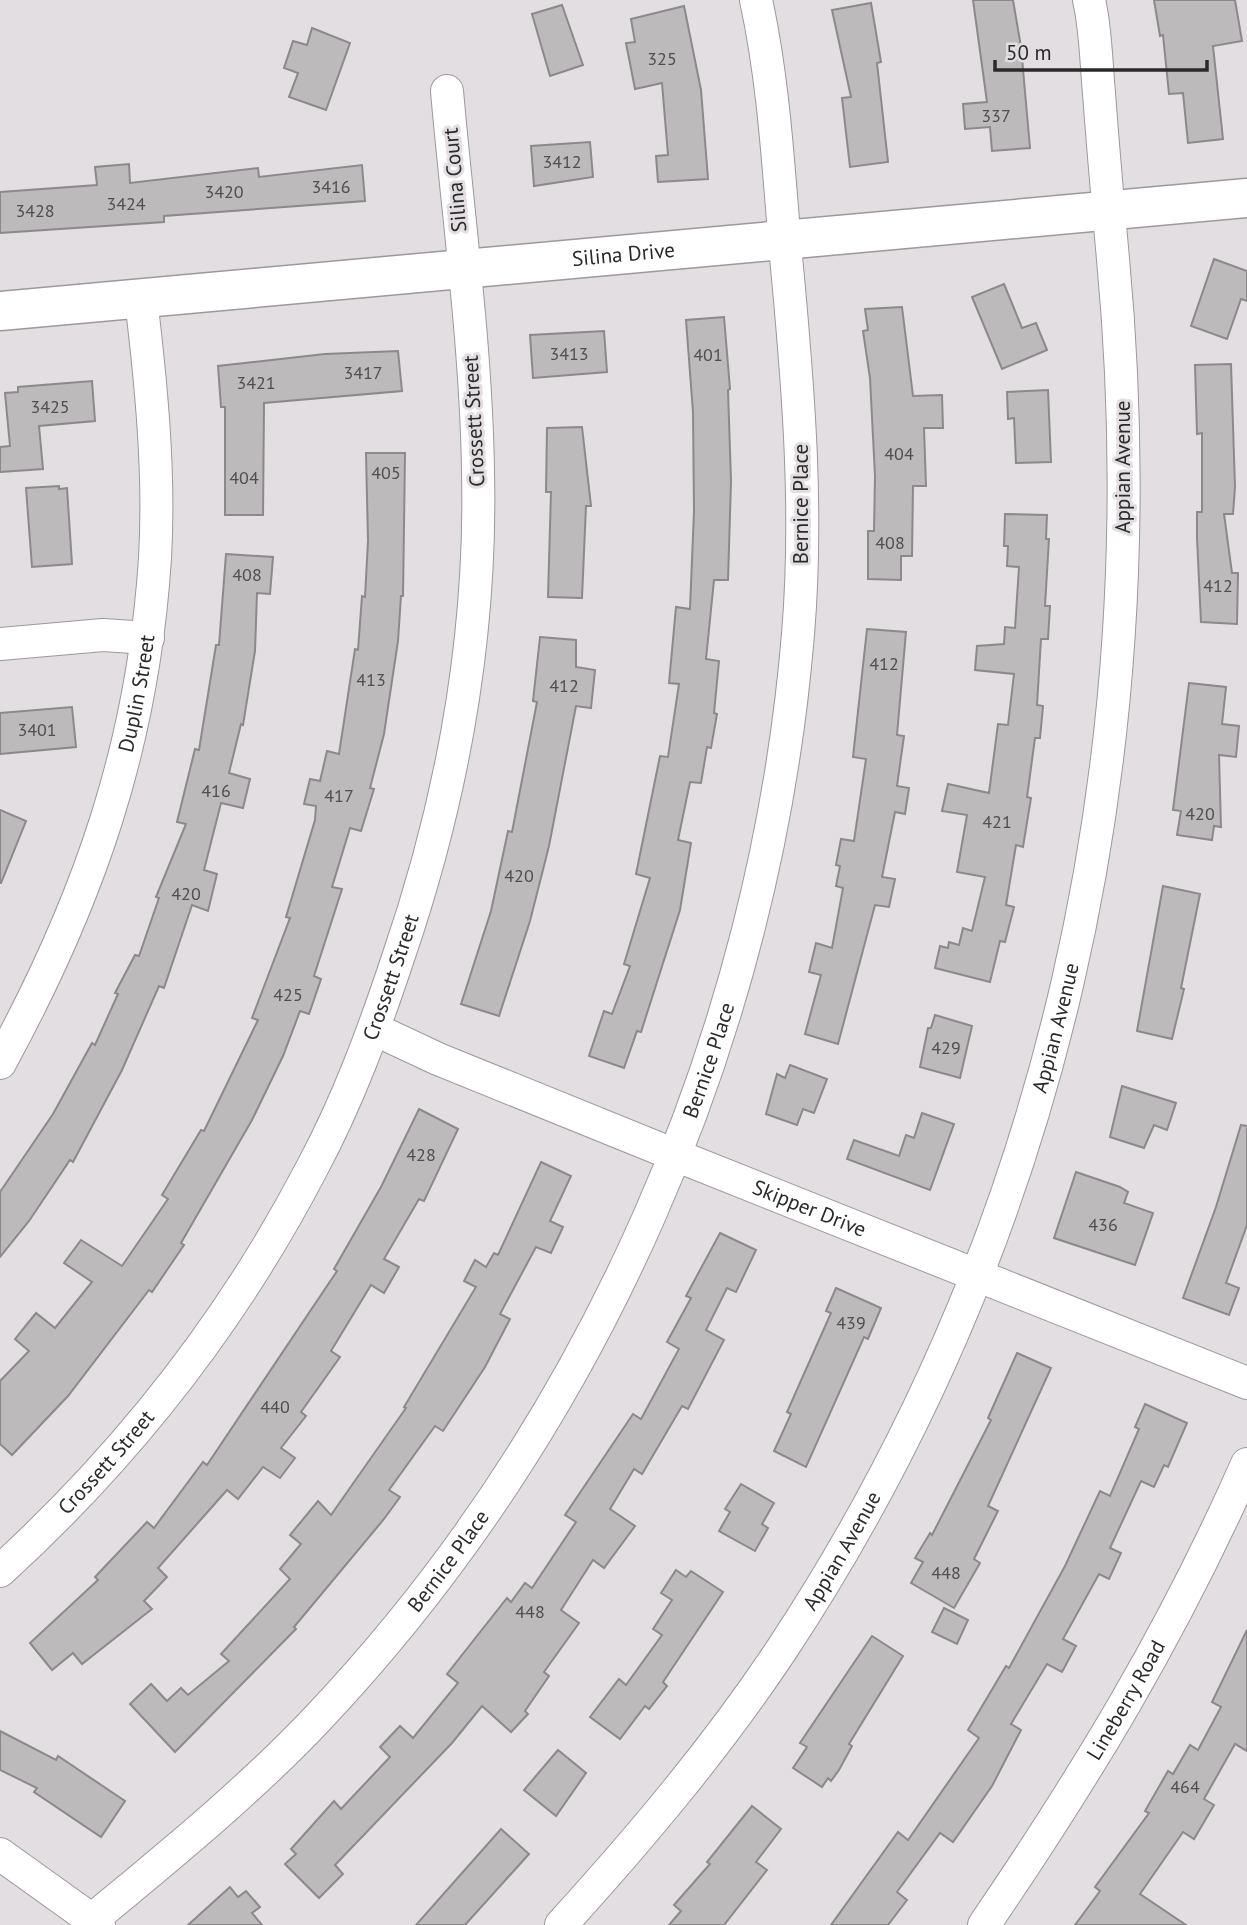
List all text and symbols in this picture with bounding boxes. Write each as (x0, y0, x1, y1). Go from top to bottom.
scale bar (995, 28, 1207, 72)
text: 50 m (1006, 39, 1052, 66)
house number: 325 (647, 47, 677, 70)
house number: 337 (981, 104, 1011, 127)
street label: Silina Court (436, 127, 473, 233)
house number: 3412 (542, 150, 582, 173)
house number: 3416 (311, 175, 351, 198)
house number: 3420 (204, 180, 244, 203)
house number: 3424 (106, 192, 146, 215)
house number: 3428 (15, 199, 55, 222)
street label: Silina Drive (571, 236, 676, 272)
house number: 3413 (549, 342, 589, 365)
house number: 401 (693, 343, 723, 366)
street label: Crossett Street (457, 354, 490, 488)
house number: 3417 (343, 361, 383, 384)
house number: 3421 (236, 371, 276, 394)
house number: 3425 (30, 395, 70, 418)
street label: Appian Avenue (1109, 400, 1136, 534)
house number: 404 (884, 442, 914, 465)
street label: Bernice Place (787, 444, 814, 564)
house number: 405 (371, 461, 401, 484)
house number: 404 (229, 466, 259, 489)
house number: 408 (875, 531, 905, 554)
house number: 408 (232, 563, 262, 586)
house number: 412 (1203, 574, 1233, 597)
street label: Duplin Street (112, 633, 160, 755)
house number: 412 (869, 652, 899, 675)
house number: 413 (356, 668, 386, 691)
house number: 412 (549, 674, 579, 697)
house number: 3401 (17, 718, 57, 741)
house number: 416 (201, 779, 231, 802)
house number: 417 (324, 784, 354, 807)
house number: 420 (1185, 802, 1215, 825)
house number: 421 (982, 810, 1012, 833)
house number: 420 (504, 864, 534, 887)
house number: 420 (171, 882, 201, 905)
street label: Crossett Street (356, 911, 425, 1044)
street label: Appian Avenue (1026, 960, 1085, 1096)
house number: 425 (273, 983, 303, 1006)
street label: Bernice Place (676, 999, 740, 1122)
house number: 429 (931, 1036, 961, 1059)
house number: 428 (406, 1143, 436, 1166)
street label: Skipper Drive (749, 1173, 870, 1243)
house number: 436 (1088, 1213, 1118, 1236)
house number: 439 (836, 1311, 866, 1334)
house number: 440 (260, 1395, 290, 1418)
street label: Crossett Street (52, 1404, 160, 1520)
street label: Appian Avenue (796, 1486, 887, 1615)
street label: Bernice Place (401, 1505, 495, 1617)
house number: 448 (931, 1561, 961, 1584)
house number: 448 (515, 1600, 545, 1623)
street label: Lineberry Road (1080, 1635, 1171, 1765)
house number: 464 (1170, 1775, 1200, 1798)

